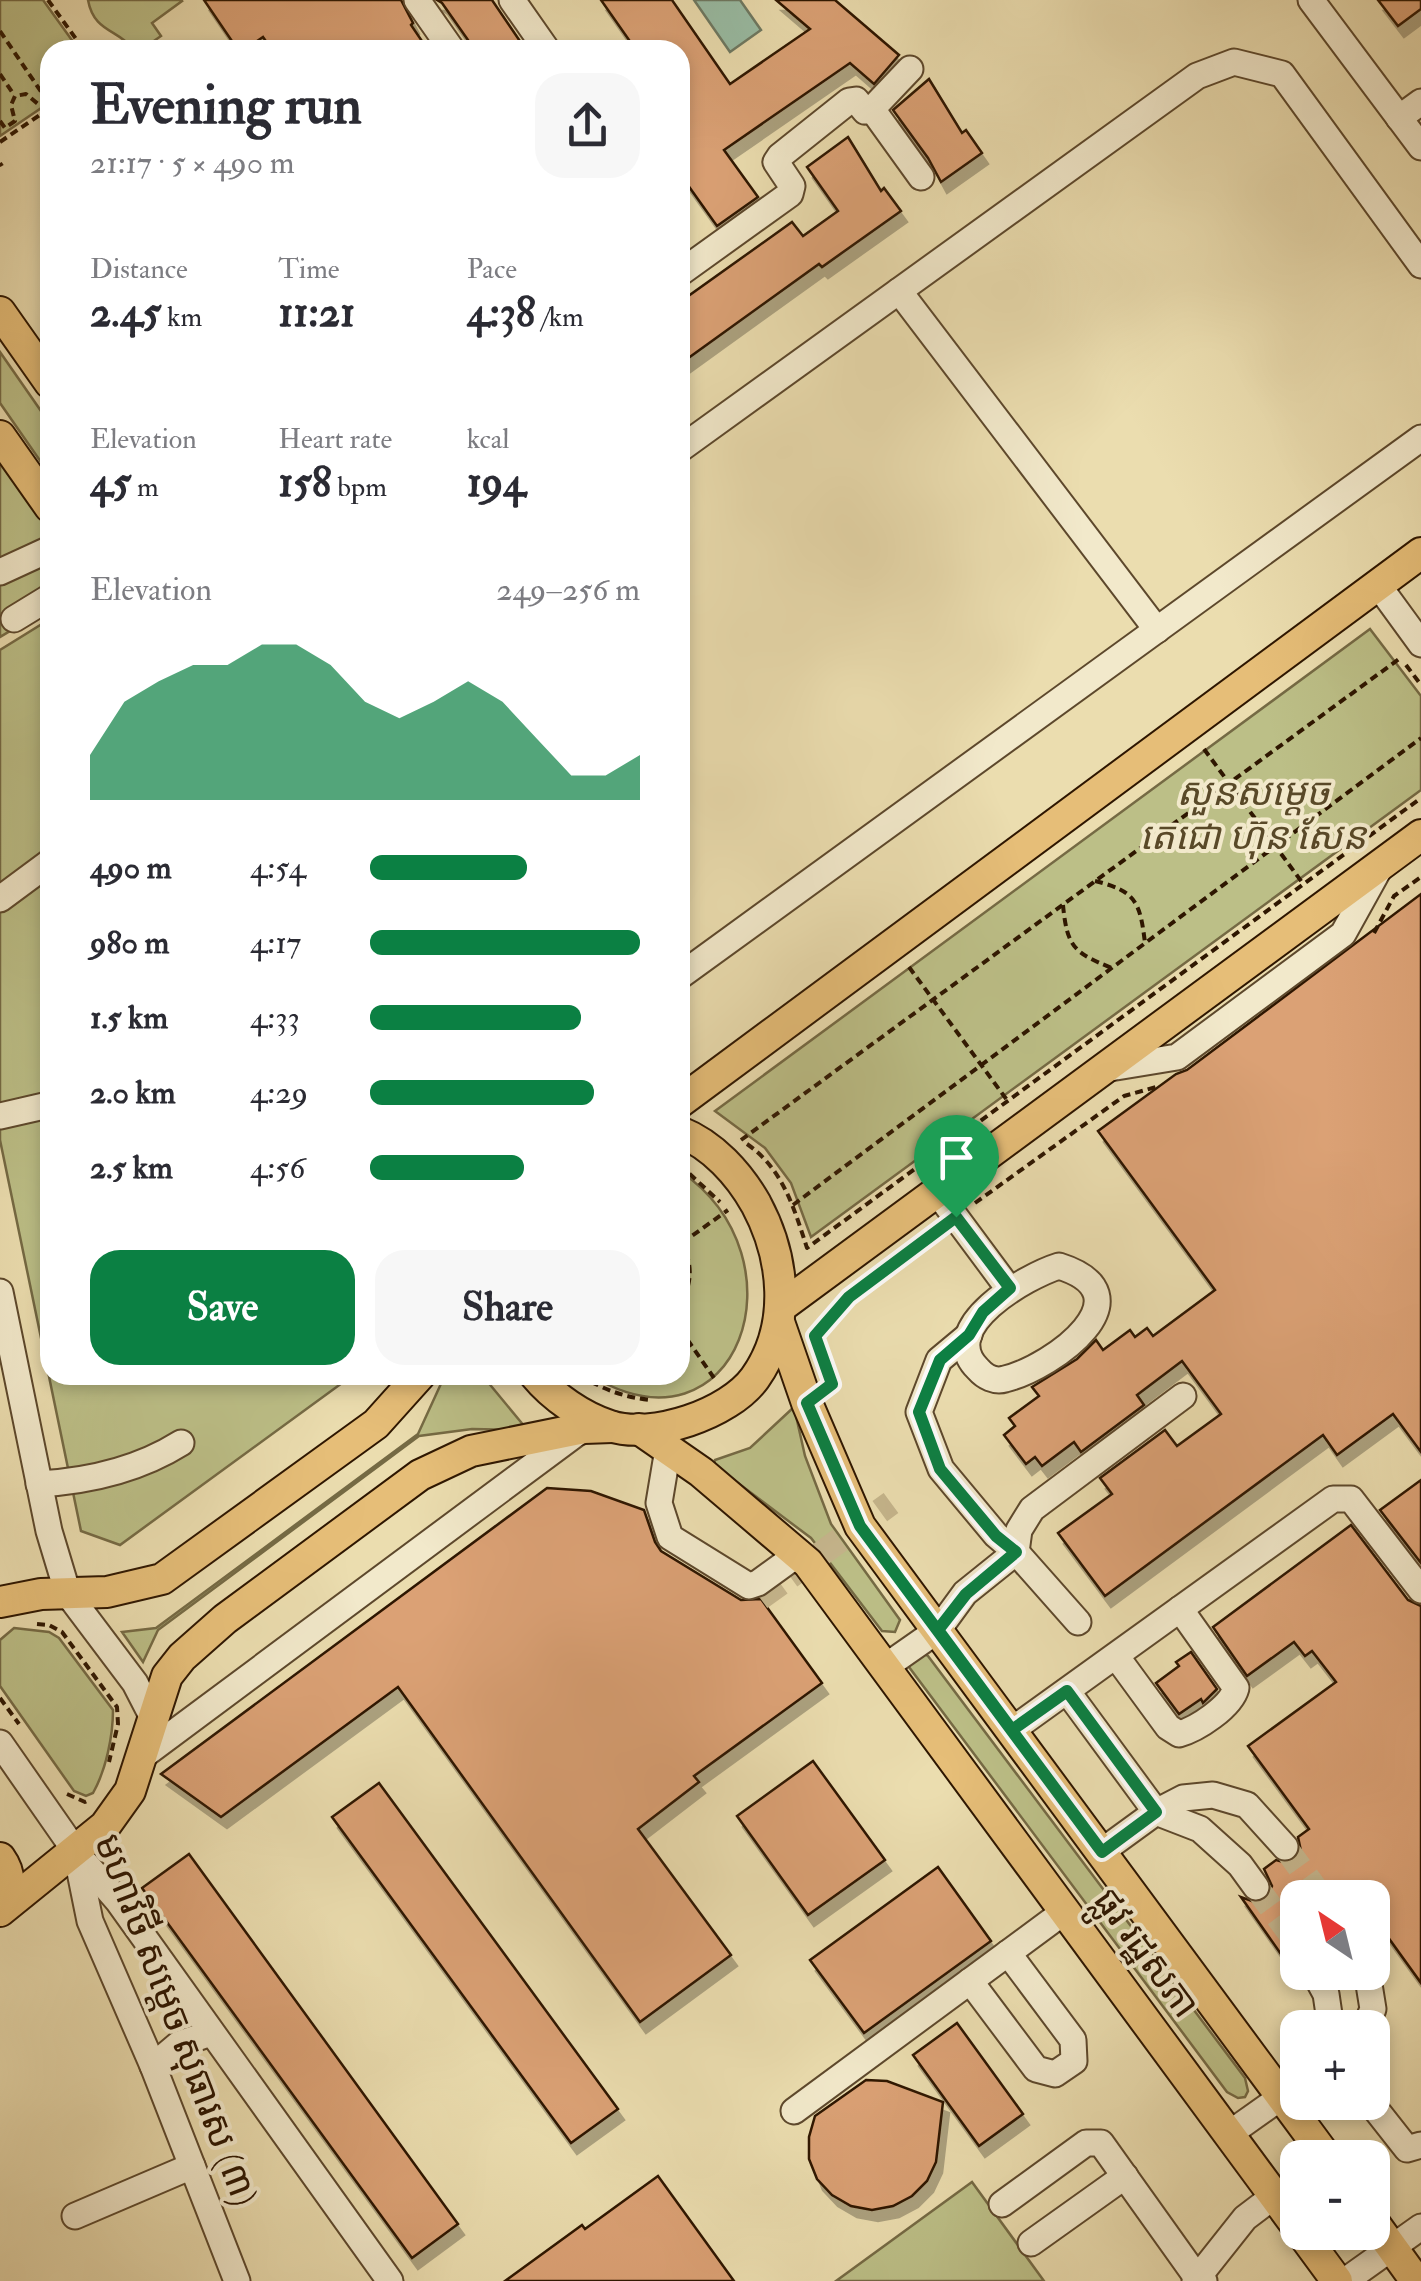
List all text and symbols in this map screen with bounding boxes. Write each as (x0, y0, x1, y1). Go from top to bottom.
text: Evening run (90, 71, 362, 140)
button: share (535, 73, 640, 178)
text: 21:17 · 5 × 490 m (90, 143, 295, 183)
text: Distance (90, 252, 188, 287)
text: Time (278, 252, 340, 287)
text: Pace (467, 252, 517, 287)
text: 2.45 (90, 287, 161, 339)
text: 11:21 (278, 287, 355, 339)
text: 4:38 (467, 287, 536, 339)
text: km (161, 300, 202, 335)
text: /km (536, 300, 584, 335)
text: Elevation (90, 422, 197, 457)
text: Heart rate (278, 422, 392, 457)
text: kcal (467, 422, 510, 457)
text: 45 (90, 457, 131, 509)
text: 158 (278, 457, 331, 509)
text: 194 (467, 457, 526, 509)
text: m (131, 470, 159, 505)
text: bpm (331, 470, 387, 505)
text: Elevation (90, 570, 212, 610)
text: 249–256 m (496, 570, 640, 610)
park label: សួនសម្តេច តេជោ ហ៊ុន សែន (1140, 769, 1368, 861)
text: 490 m (90, 848, 172, 888)
text: 4:54 (250, 848, 306, 888)
text: 980 m (90, 923, 169, 963)
text: 4:17 (250, 923, 301, 963)
text: 1.5 km (90, 998, 168, 1038)
text: 4:33 (250, 998, 300, 1038)
text: 2.0 km (90, 1073, 176, 1113)
text: 4:29 (250, 1073, 308, 1113)
pin (914, 1115, 999, 1218)
icon: arrive (929, 1130, 984, 1185)
text: 2.5 km (90, 1148, 173, 1188)
text: 4:56 (250, 1148, 305, 1188)
button: Save (90, 1250, 355, 1365)
button: Share (375, 1250, 640, 1365)
street label: មហាវិថី សម្តេច សុធារស (៣) (83, 1827, 269, 2213)
street label: ផ្លូវ រដ្ឋសភា (1076, 1878, 1209, 2033)
north arrow (1280, 1880, 1390, 1990)
map controls (1280, 1880, 1390, 2250)
button: + (1280, 2010, 1390, 2120)
button: − (1280, 2140, 1390, 2250)

